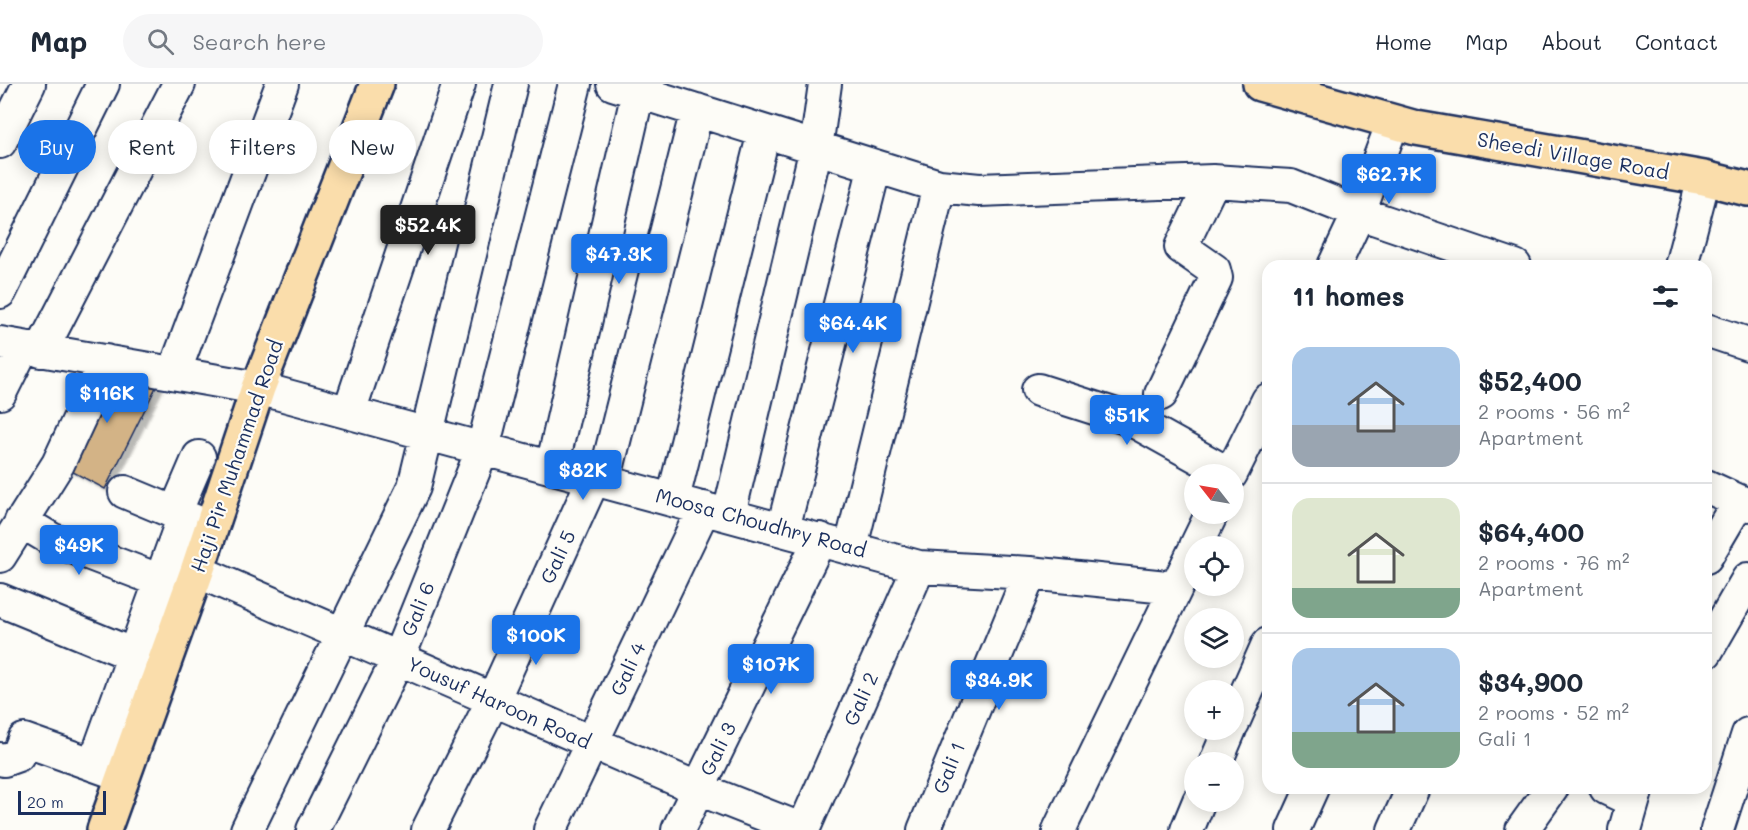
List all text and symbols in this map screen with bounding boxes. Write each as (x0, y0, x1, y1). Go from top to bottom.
search box (123, 14, 543, 68)
text: Map (30, 23, 87, 59)
icon: search (144, 25, 177, 58)
text: Search here (192, 27, 326, 56)
text: Home (1375, 28, 1432, 55)
text: Map (1465, 28, 1508, 55)
text: About (1541, 28, 1602, 55)
text: Contact (1635, 28, 1718, 55)
chip: Buy (18, 120, 96, 174)
chip: Rent (108, 120, 197, 174)
chip: Filters (209, 120, 317, 174)
chip: New (329, 120, 416, 174)
street label: Sheedi Village Road (1475, 125, 1671, 185)
pin: $62.7K (1340, 154, 1438, 205)
text: $62.7K (1356, 160, 1422, 186)
pin: $52.4K (379, 205, 477, 256)
text: $52.4K (394, 211, 462, 237)
pin: $47.3K (570, 234, 668, 285)
text: $47.3K (585, 240, 653, 266)
text: 11 homes (1292, 279, 1405, 313)
icon: filters (1649, 280, 1682, 313)
pin: $64.4K (804, 303, 902, 354)
text: $64.4K (818, 309, 888, 335)
street label: Haji Pir Muhammad Road (184, 336, 288, 576)
text: $52,400 (1478, 364, 1582, 398)
icon: home (1340, 371, 1412, 443)
pin: $116K (65, 373, 149, 424)
text: $116K (79, 379, 135, 405)
pin: $51K (1091, 395, 1163, 446)
text: 2 rooms · 56 m² (1478, 398, 1630, 424)
text: $51K (1104, 401, 1150, 427)
text: Apartment (1478, 424, 1584, 450)
pin: $82K (547, 450, 619, 501)
text: $82K (558, 456, 608, 482)
north arrow (1184, 464, 1244, 524)
map controls (1184, 464, 1244, 812)
street label: Moosa Choudhry Road (653, 481, 870, 563)
text: $64,400 (1478, 515, 1584, 549)
icon: home (1340, 522, 1412, 594)
pin: $49K (43, 525, 115, 576)
street label: Gali 5 (533, 525, 581, 588)
text: $49K (54, 531, 104, 557)
button: locate (1184, 536, 1244, 596)
text: 2 rooms · 76 m² (1478, 549, 1630, 575)
text: Apartment (1478, 575, 1584, 601)
street label: Gali 6 (394, 577, 440, 640)
button: layers (1184, 608, 1244, 668)
pin: $100K (494, 615, 578, 666)
text: $100K (506, 621, 566, 647)
street label: Gali 4 (603, 637, 651, 700)
pin: $107K (729, 644, 813, 695)
street label: Yousuf Haroon Road (403, 650, 595, 754)
text: $107K (742, 650, 800, 676)
pin: $34.9K (950, 660, 1048, 711)
text: $34,900 (1478, 665, 1583, 699)
text: $34.9K (965, 666, 1033, 692)
street label: Gali 2 (837, 668, 883, 729)
icon: home (1340, 672, 1412, 744)
button: + (1184, 680, 1244, 740)
text: 2 rooms · 52 m² (1478, 699, 1629, 725)
street label: Gali 3 (693, 717, 741, 780)
text: Gali 1 (1478, 725, 1532, 751)
street label: Gali 1 (926, 738, 970, 797)
button: − (1184, 752, 1244, 812)
scale bar (18, 788, 106, 816)
text: 20 m (27, 791, 64, 812)

